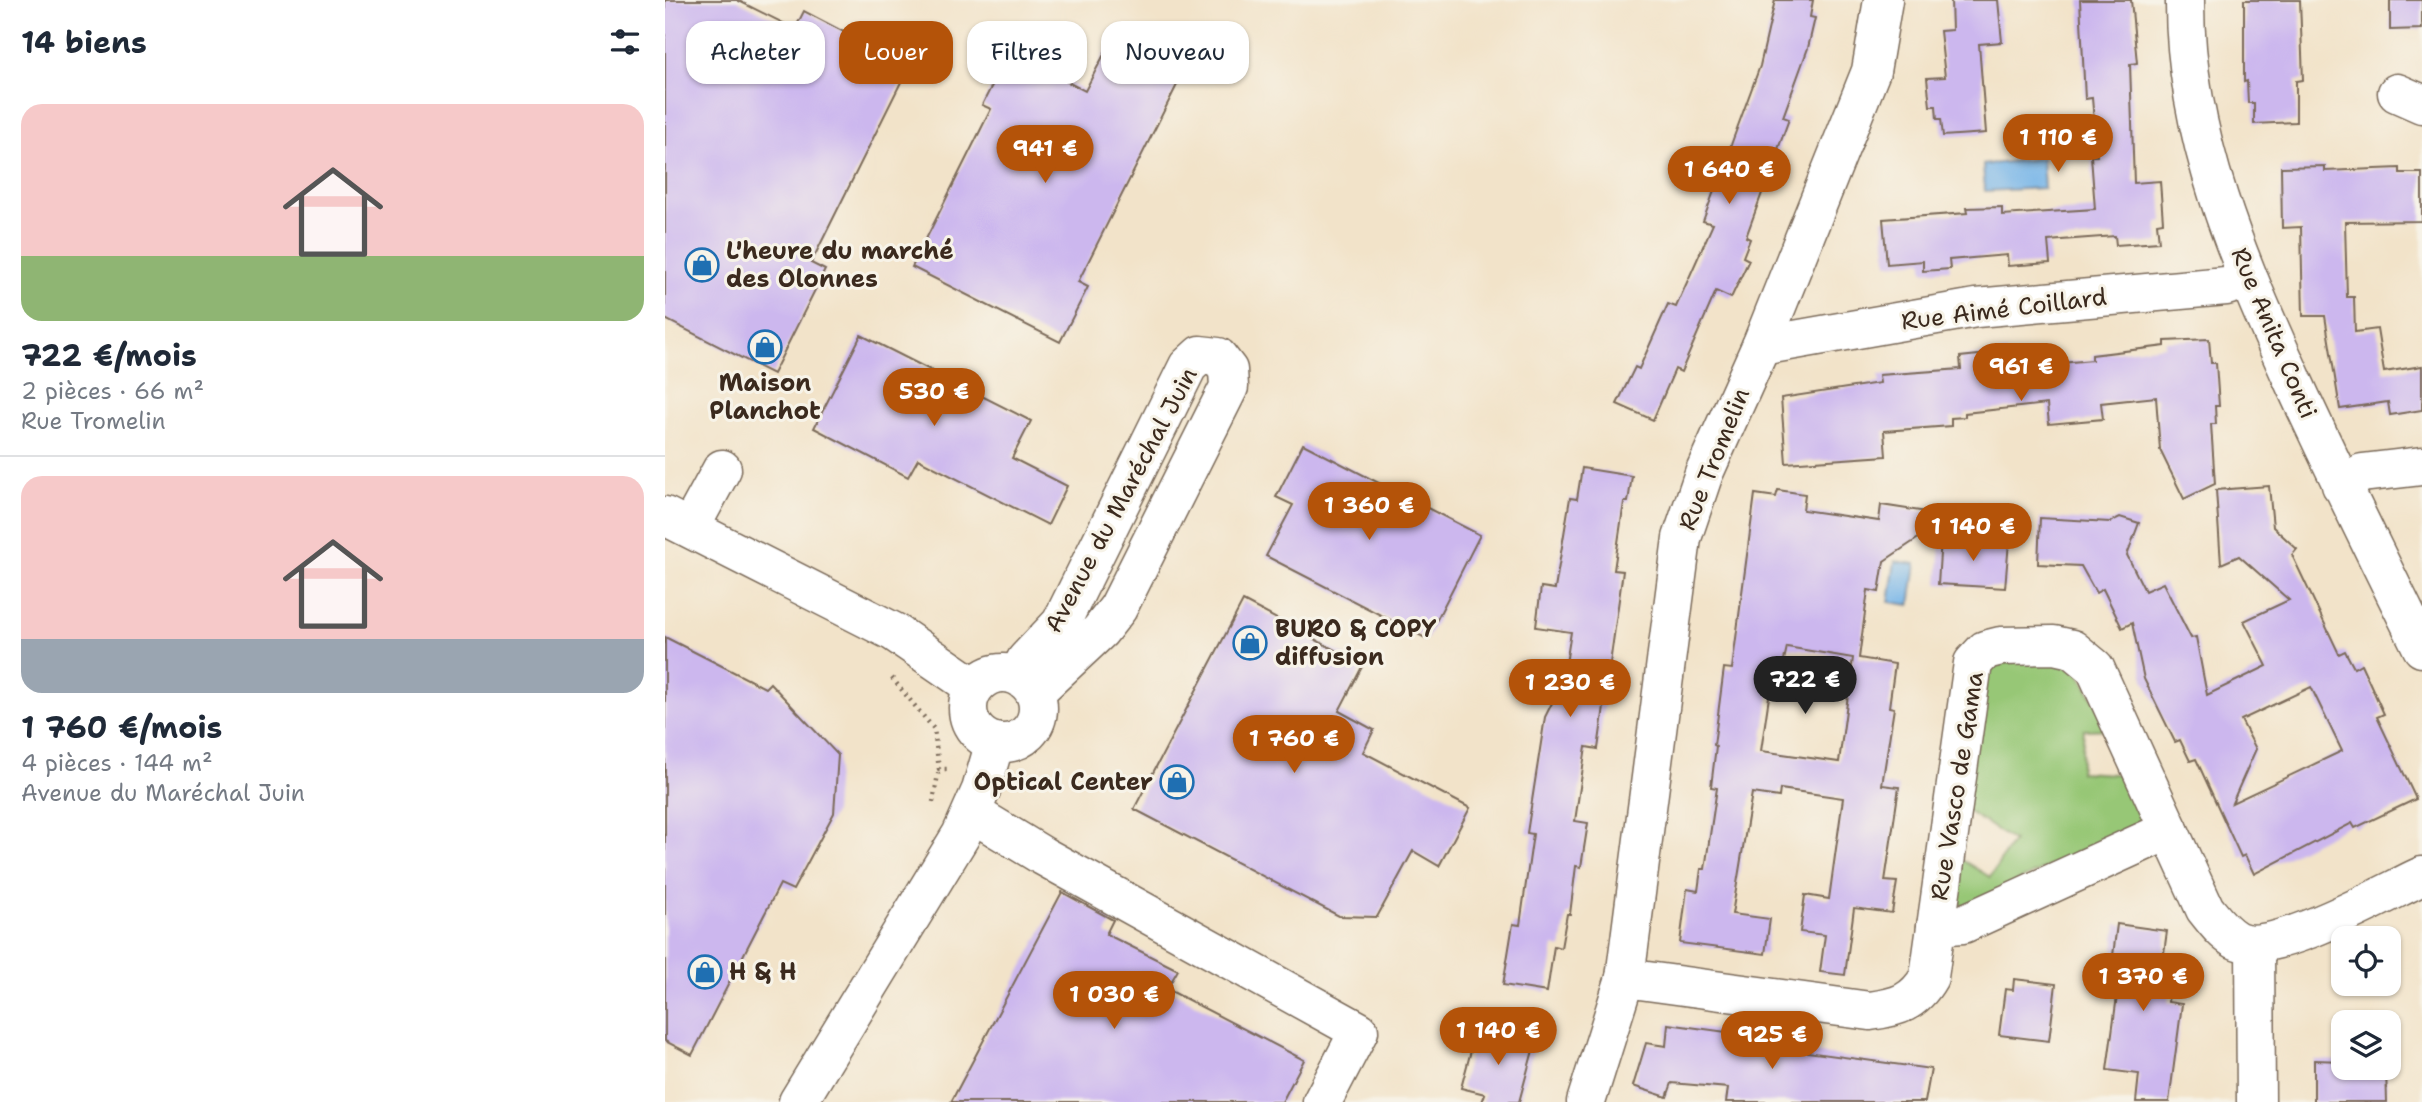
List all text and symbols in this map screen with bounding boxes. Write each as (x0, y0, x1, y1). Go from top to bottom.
chip: Acheter (686, 21, 825, 84)
chip: Louer (839, 21, 953, 84)
chip: Filtres (967, 21, 1087, 84)
chip: Nouveau (1101, 21, 1249, 84)
text: 14 biens (21, 22, 147, 63)
icon: filters (606, 23, 644, 61)
pin: 1 110 € (1993, 114, 2123, 174)
text: 1 110 € (2019, 122, 2097, 152)
pin: 941 € (996, 125, 1094, 185)
text: 941 € (1013, 133, 1077, 163)
pin: 1 640 € (1664, 146, 1794, 206)
icon: home (270, 149, 396, 275)
text: 1 640 € (1684, 154, 1774, 184)
place label: L'heure du marché des Olonnes (726, 235, 954, 295)
street label: Rue Anita Conti (2224, 243, 2324, 423)
shop icon: L'heure du marché des Olonnes (683, 246, 721, 284)
street label: Rue Aimé Coillard (1899, 281, 2109, 337)
shop icon: Maison Planchot (746, 328, 784, 366)
text: 722 €/mois (21, 335, 197, 376)
pin: 961 € (1972, 344, 2070, 403)
text: 961 € (1989, 351, 2053, 381)
street label: Avenue du Maréchal Juin (1037, 362, 1205, 638)
place label: Maison Planchot (709, 367, 821, 427)
pin: 530 € (885, 368, 983, 428)
text: 2 pièces · 66 m² (21, 376, 204, 406)
text: 530 € (899, 376, 969, 406)
street label: Rue Tromelin (1671, 383, 1757, 535)
text: Rue Tromelin (21, 406, 166, 436)
pin: 1 360 € (1304, 482, 1434, 542)
text: 1 360 € (1324, 490, 1414, 520)
pin: 1 140 € (1908, 504, 2038, 563)
text: 1 140 € (1931, 511, 2015, 541)
icon: home (270, 521, 396, 647)
place label: BURO & COPY diffusion (1275, 613, 1436, 673)
shop icon: BURO & COPY diffusion (1231, 624, 1269, 662)
pin: 722 € (1756, 656, 1854, 716)
pin: 1 230 € (1505, 660, 1635, 719)
text: 722 € (1770, 664, 1840, 694)
text: 1 230 € (1525, 667, 1615, 697)
street label: Rue Vasco de Gama (1923, 669, 1991, 903)
text: 1 760 €/mois (21, 707, 222, 748)
pin: 1 760 € (1229, 716, 1359, 775)
text: 1 760 € (1249, 723, 1339, 753)
text: 4 pièces · 144 m² (21, 748, 212, 778)
shop icon: Optical Center (1158, 763, 1196, 801)
place label: Optical Center (974, 766, 1153, 798)
text: Avenue du Maréchal Juin (21, 778, 305, 808)
map controls (2331, 926, 2401, 1080)
button: locate (2331, 926, 2401, 996)
shop icon: H & H (686, 953, 724, 991)
pin: 1 370 € (2078, 954, 2208, 1013)
place label: H & H (729, 956, 797, 988)
text: 1 370 € (2098, 961, 2188, 991)
pin: 1 030 € (1049, 972, 1179, 1031)
text: 1 030 € (1069, 979, 1159, 1009)
pin: 1 140 € (1433, 1007, 1563, 1067)
button: layers (2331, 1010, 2401, 1080)
pin: 925 € (1723, 1012, 1821, 1071)
text: 1 140 € (1456, 1015, 1540, 1045)
text: 925 € (1737, 1019, 1807, 1049)

